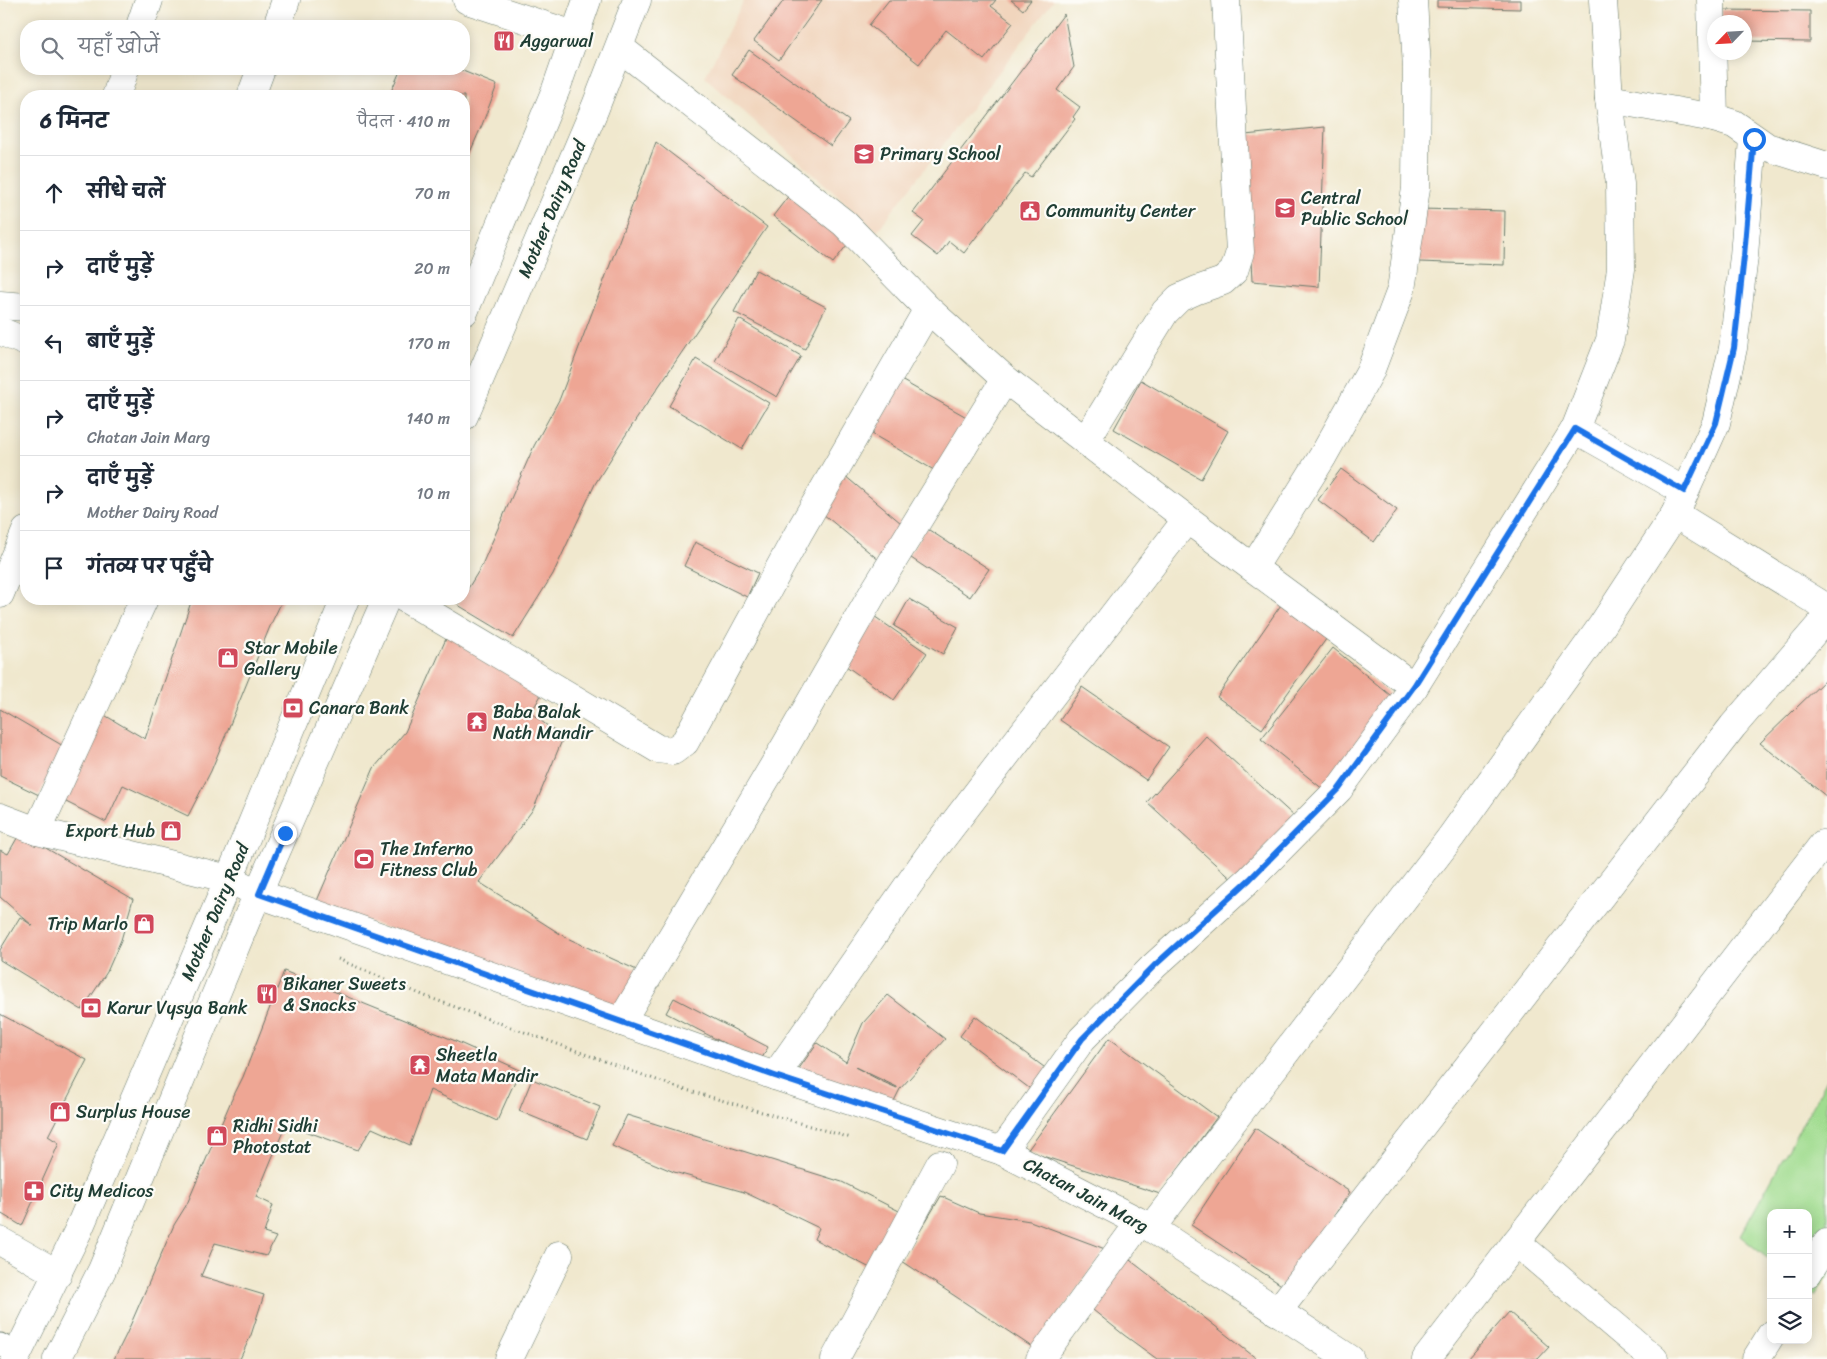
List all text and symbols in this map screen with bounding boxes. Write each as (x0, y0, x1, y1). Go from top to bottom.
north arrow (1707, 15, 1752, 60)
search box (20, 20, 470, 75)
place label: Aggarwal (519, 25, 594, 57)
restaurant icon: Aggarwal (492, 29, 516, 53)
text: यहाँ खोजें (78, 30, 160, 63)
icon: search (38, 34, 66, 62)
text: 6 मिनट (40, 102, 108, 140)
text: पैदल · 410 m (357, 107, 450, 136)
route start (1743, 128, 1766, 151)
street label: Mother Dairy Road (509, 134, 596, 283)
place label: Primary School (880, 138, 1002, 170)
school or university icon: Primary School (852, 142, 876, 166)
text: सीधे चलें (87, 175, 165, 208)
icon: ahead (40, 179, 68, 207)
text: 70 m (414, 179, 450, 208)
place label: Central Public School (1301, 182, 1409, 235)
place label: Community Center (1046, 195, 1197, 227)
school or university icon: Central Public School (1273, 196, 1297, 220)
public building icon: Community Center (1018, 199, 1042, 223)
text: दाएँ मुड़ें (87, 250, 153, 283)
icon: right (40, 254, 68, 282)
text: 20 m (414, 254, 450, 283)
text: बाएँ मुड़ें (87, 325, 154, 358)
icon: left (40, 329, 68, 357)
text: 170 m (407, 329, 450, 358)
text: दाएँ मुड़ें (87, 386, 153, 419)
icon: right (40, 404, 68, 432)
text: 140 m (407, 404, 450, 433)
text: Chatan Jain Marg (87, 423, 210, 452)
text: दाएँ मुड़ें (87, 461, 153, 494)
icon: right (40, 479, 68, 507)
text: 10 m (417, 479, 450, 508)
text: Mother Dairy Road (87, 498, 218, 527)
text: गंतव्य पर पहुँचे (87, 550, 212, 583)
icon: arrive (40, 554, 68, 582)
place label: Star Mobile Gallery (244, 632, 338, 685)
shop icon: Star Mobile Gallery (216, 646, 240, 670)
place label: Canara Bank (309, 692, 409, 724)
bank icon: Canara Bank (281, 696, 305, 720)
place label: Baba Balak Nath Mandir (493, 696, 594, 749)
temple icon: Baba Balak Nath Mandir (465, 710, 489, 734)
place label: Export Hub (65, 815, 155, 847)
shop icon: Export Hub (159, 819, 183, 843)
route end (274, 822, 297, 845)
place label: The Inferno Fitness Club (380, 833, 478, 886)
street label: Mother Dairy Road (172, 837, 259, 986)
sports icon: The Inferno Fitness Club (352, 847, 376, 871)
place label: Trip Marlo (47, 908, 128, 940)
shop icon: Trip Marlo (132, 912, 156, 936)
place label: Bikaner Sweets & Snacks (283, 968, 406, 1021)
restaurant icon: Bikaner Sweets & Snacks (255, 982, 279, 1006)
place label: Karur Vysya Bank (107, 992, 248, 1024)
bank icon: Karur Vysya Bank (79, 996, 103, 1020)
place label: Sheetla Mata Mandir (436, 1039, 539, 1092)
temple icon: Sheetla Mata Mandir (408, 1053, 432, 1077)
place label: Surplus House (76, 1096, 190, 1128)
shop icon: Surplus House (48, 1100, 72, 1124)
place label: Ridhi Sidhi Photostat (233, 1110, 319, 1163)
shop icon: Ridhi Sidhi Photostat (205, 1124, 229, 1148)
street label: Chatan Jain Marg (1017, 1148, 1155, 1242)
place label: City Medicos (50, 1175, 154, 1207)
pharmacy icon: City Medicos (22, 1179, 46, 1203)
map controls (1767, 1209, 1812, 1344)
button: + (1767, 1209, 1812, 1254)
button: − (1767, 1254, 1812, 1299)
button: layers (1767, 1299, 1812, 1344)

